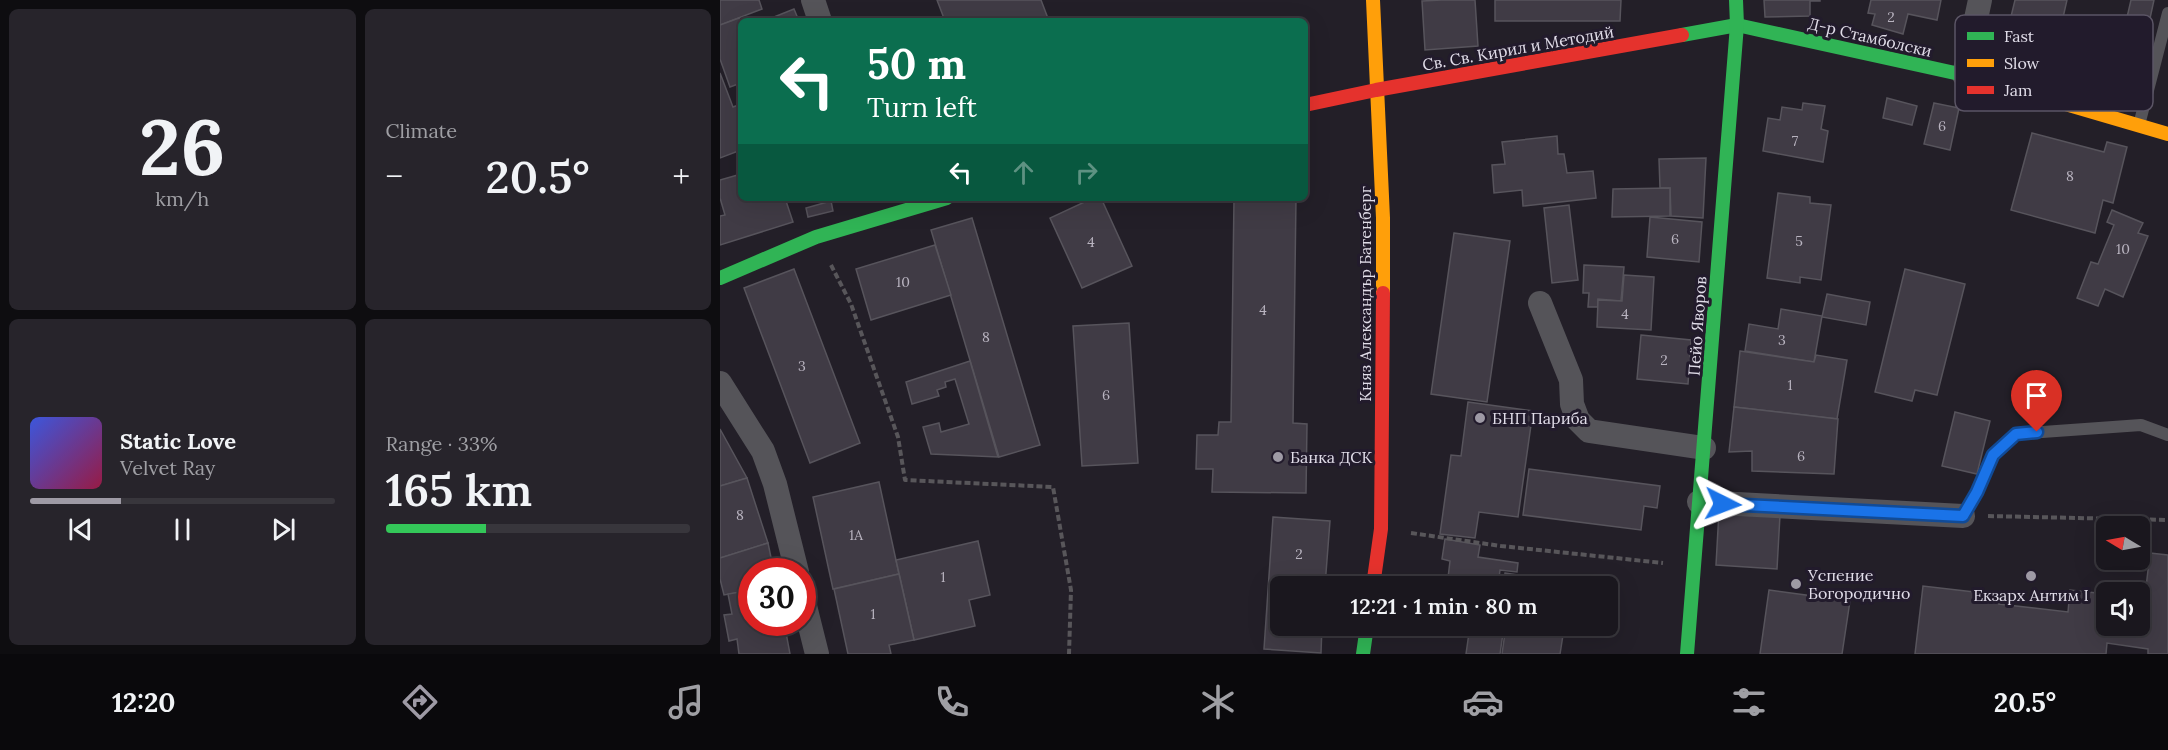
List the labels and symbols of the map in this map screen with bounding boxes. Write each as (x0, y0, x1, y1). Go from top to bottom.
house number: 2 (1887, 8, 1895, 26)
street label: Д-р Стамболски (1806, 13, 1934, 61)
legend (1955, 15, 2153, 111)
street label: Св. Св. Кирил и Методий (1421, 21, 1615, 75)
text: Fast (2004, 26, 2035, 46)
text: Slow (2004, 53, 2040, 73)
text: Jam (2003, 80, 2032, 100)
house number: 6 (1938, 117, 1946, 135)
house number: 7 (1792, 132, 1799, 150)
house number: 8 (2066, 167, 2074, 185)
street label: Княз Александър Батенберг (1355, 186, 1375, 402)
house number: 6 (1671, 230, 1679, 248)
house number: 5 (1795, 232, 1803, 250)
house number: 4 (1087, 233, 1095, 251)
house number: 10 (2116, 240, 2130, 258)
house number: 10 (896, 273, 910, 291)
street label: Пейо Яворов (1684, 276, 1710, 376)
house number: 4 (1259, 301, 1267, 319)
house number: 4 (1621, 305, 1629, 323)
house number: 8 (982, 328, 990, 346)
house number: 3 (1778, 331, 1786, 349)
house number: 2 (1660, 351, 1668, 369)
house number: 3 (798, 357, 806, 375)
pin (2011, 370, 2062, 432)
house number: 1 (1787, 376, 1793, 394)
house number: 6 (1102, 386, 1110, 404)
place label: БНП Париба (1492, 408, 1588, 428)
marker: БНП Париба (1473, 411, 1487, 425)
place label: Банка ДСК (1290, 447, 1372, 467)
house number: 6 (1797, 447, 1805, 465)
marker: Банка ДСК (1271, 450, 1285, 464)
position arrow (1691, 472, 1755, 536)
house number: 8 (736, 506, 744, 524)
north arrow (2096, 516, 2150, 570)
house number: 1А (849, 526, 863, 544)
house number: 2 (1295, 545, 1303, 563)
speed limit sign: 30 (738, 558, 816, 636)
place label: Успение Богородично (1807, 565, 1910, 603)
house number: 1 (940, 568, 946, 586)
marker: Екзарх Антим I (2024, 569, 2038, 583)
marker: Успение Богородично (1789, 577, 1803, 591)
place label: Екзарх Антим I (1973, 585, 2089, 605)
house number: 1 (870, 605, 876, 623)

